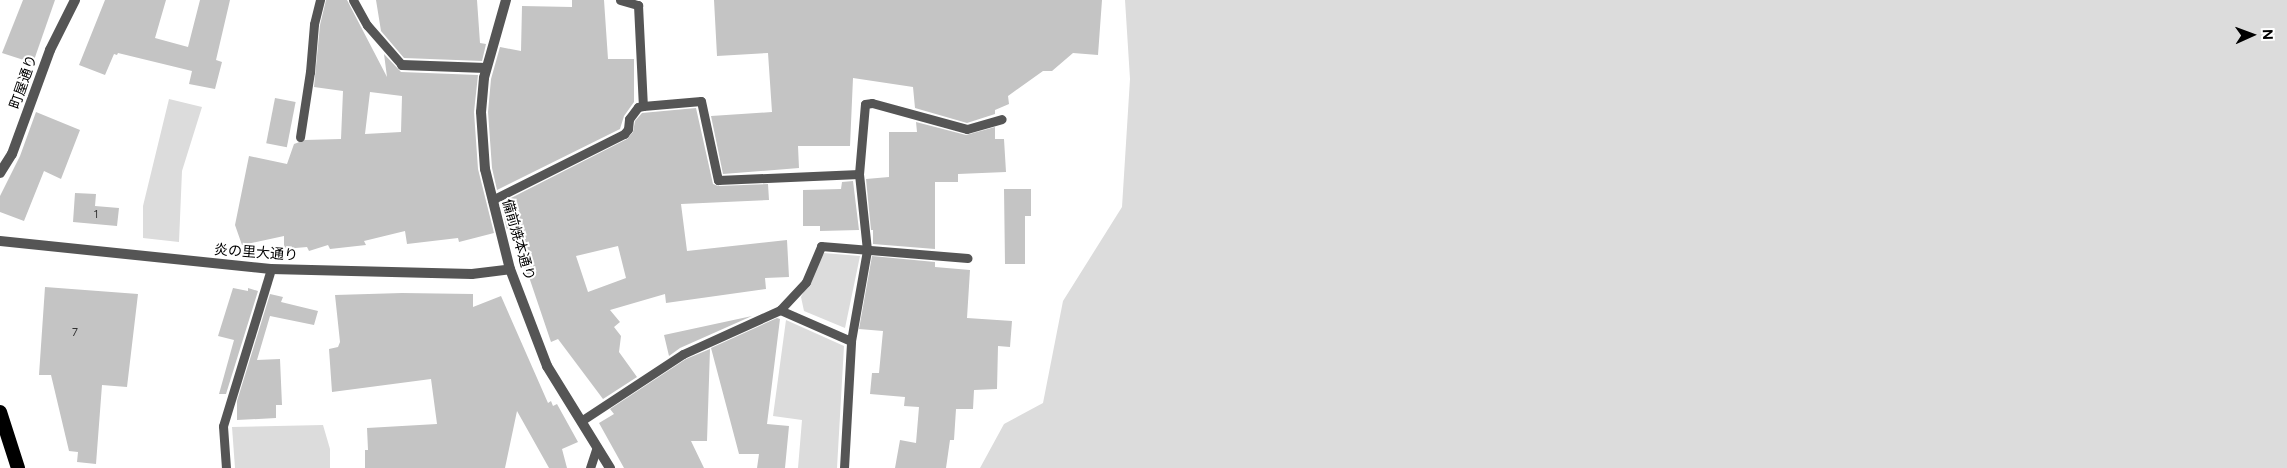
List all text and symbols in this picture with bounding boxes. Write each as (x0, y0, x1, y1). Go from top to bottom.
north arrow (2227, 10, 2277, 60)
text: N (2259, 29, 2276, 40)
street label: 町屋通り (7, 53, 41, 111)
street label: 備前焼本通り (498, 197, 538, 283)
house number: 1 (94, 208, 98, 222)
street label: 炎の里大通り (214, 242, 298, 264)
house number: 7 (72, 326, 78, 340)

